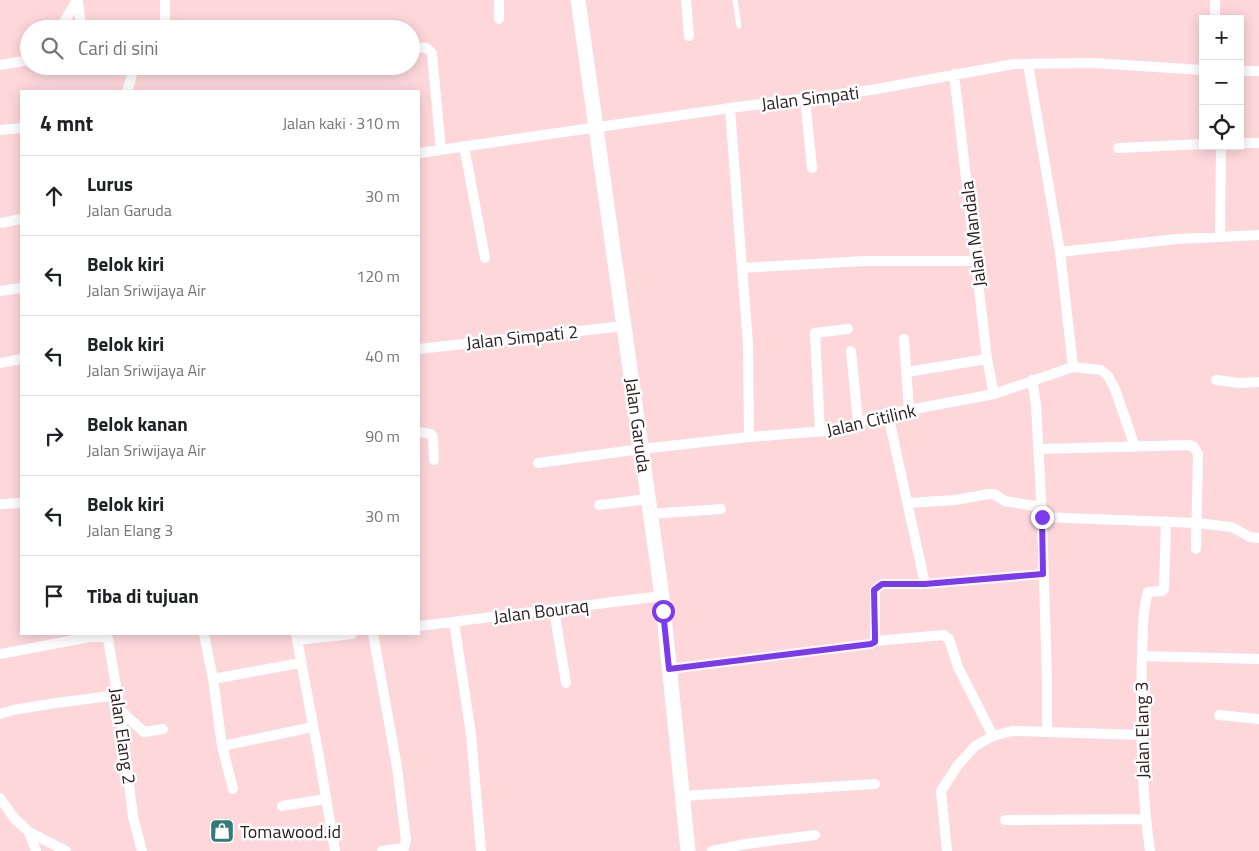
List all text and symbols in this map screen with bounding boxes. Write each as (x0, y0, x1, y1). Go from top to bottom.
map controls (1199, 15, 1244, 150)
button: + (1199, 15, 1244, 60)
search box (20, 20, 420, 75)
text: Cari di sini (78, 33, 159, 62)
icon: search (38, 34, 66, 62)
button: − (1199, 60, 1244, 105)
street label: Jalan Simpati (759, 79, 861, 117)
button: locate (1199, 105, 1244, 150)
text: 4 mnt (40, 107, 93, 139)
text: Jalan kaki · 310 m (282, 111, 400, 135)
text: Lurus (87, 169, 133, 198)
street label: Jalan Mandala (953, 179, 993, 289)
icon: ahead (40, 182, 68, 210)
text: 30 m (365, 184, 400, 208)
text: Jalan Garuda (87, 198, 172, 222)
text: Belok kiri (87, 249, 164, 278)
icon: left (40, 262, 68, 290)
text: 120 m (356, 264, 400, 288)
text: Jalan Sriwijaya Air (87, 278, 206, 302)
street label: Jalan Simpati 2 (465, 318, 579, 356)
text: Belok kiri (87, 329, 164, 358)
icon: left (40, 342, 68, 370)
text: 40 m (365, 344, 400, 368)
text: Jalan Sriwijaya Air (87, 358, 206, 382)
street label: Jalan Garuda (618, 376, 658, 474)
street label: Jalan Citilink (823, 396, 919, 443)
text: Belok kanan (87, 409, 188, 438)
icon: right (40, 422, 68, 450)
text: 90 m (365, 424, 400, 448)
text: Jalan Sriwijaya Air (87, 438, 206, 462)
text: Belok kiri (87, 489, 164, 518)
icon: left (40, 502, 68, 530)
text: 30 m (365, 504, 400, 528)
route end (1031, 506, 1054, 529)
text: Jalan Elang 3 (87, 518, 173, 542)
text: Tiba di tujuan (87, 581, 199, 610)
icon: arrive (40, 582, 68, 610)
street label: Jalan Bouraq (492, 592, 590, 630)
route start (652, 600, 675, 623)
street label: Jalan Elang 3 (1128, 681, 1156, 779)
street label: Jalan Elang 2 (103, 686, 143, 786)
shop icon: Tomawood.id (209, 818, 235, 844)
place label: Tomawood.id (240, 818, 341, 845)

